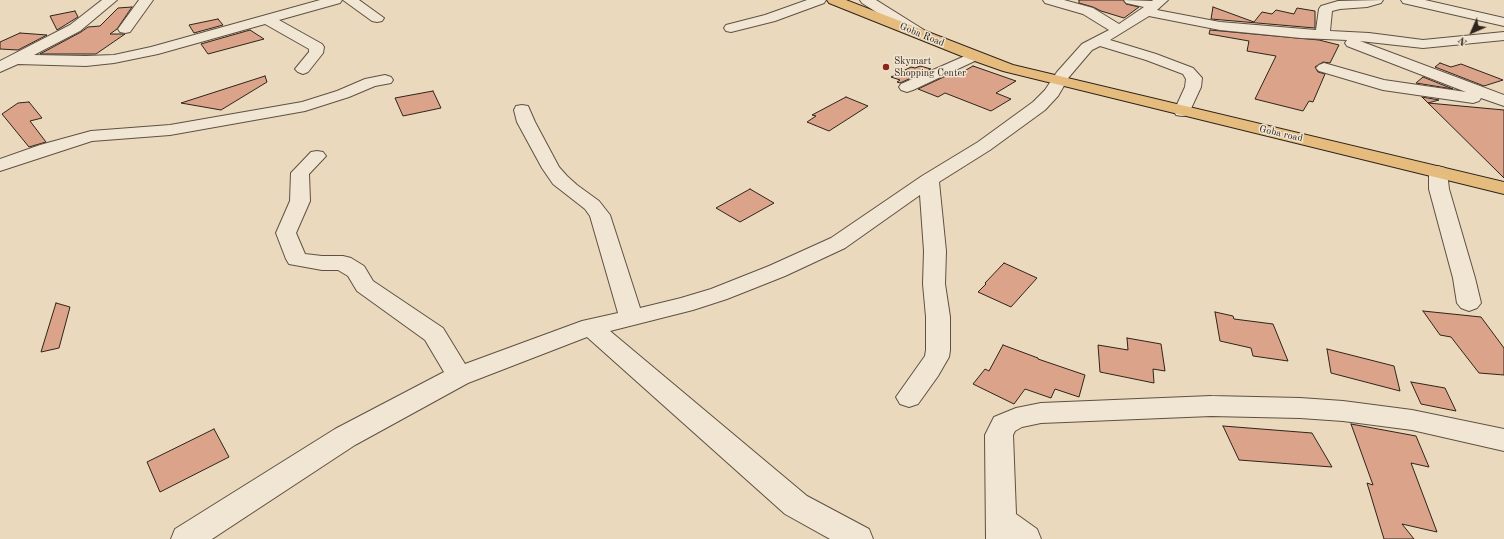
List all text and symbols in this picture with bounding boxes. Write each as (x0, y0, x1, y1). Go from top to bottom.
north arrow (1452, 12, 1492, 52)
street label: Goba Road (898, 21, 946, 49)
text: N (1456, 34, 1470, 48)
place label: Skymart Shopping Center (894, 55, 966, 78)
marker: Skymart Shopping Center (881, 62, 891, 72)
street label: Goba road (1258, 123, 1304, 145)

